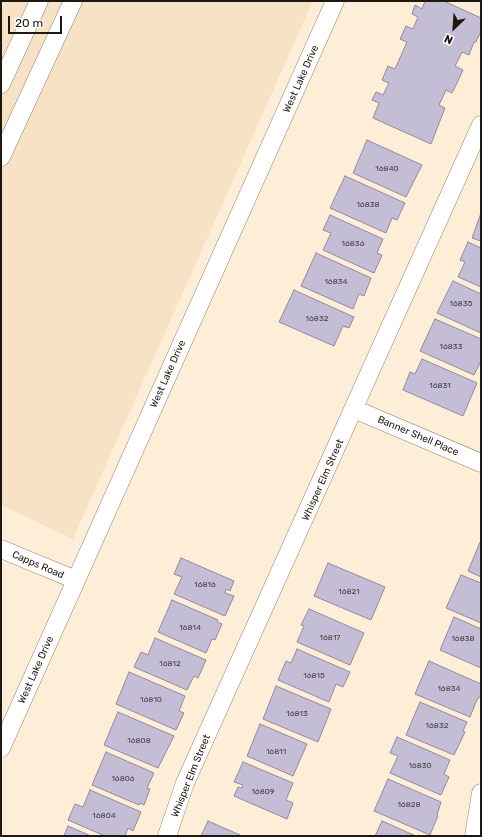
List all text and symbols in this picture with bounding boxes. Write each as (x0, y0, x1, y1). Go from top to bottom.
scale bar (10, 8, 64, 34)
north arrow (434, 8, 474, 48)
text: 20 m (15, 16, 43, 30)
text: N (442, 32, 455, 47)
street label: West Lake Drive (281, 43, 321, 115)
house number: 16840 (375, 164, 399, 174)
house number: 16838 (356, 200, 380, 210)
house number: 16836 (342, 239, 364, 249)
house number: 16834 (324, 277, 348, 287)
house number: 16835 (450, 299, 472, 309)
house number: 16832 (306, 314, 328, 324)
street label: West Lake Drive (148, 338, 188, 410)
house number: 16833 (440, 342, 462, 352)
house number: 16831 (429, 381, 451, 391)
street label: Banner Shell Place (376, 414, 460, 458)
street label: Whisper Elm Street (300, 437, 346, 523)
street label: Capps Road (10, 549, 66, 581)
house number: 16816 (194, 580, 216, 590)
house number: 16821 (338, 587, 360, 597)
house number: 16814 (179, 623, 201, 633)
house number: 16817 (320, 633, 340, 643)
street label: West Lake Drive (16, 634, 56, 706)
house number: 16838 (451, 634, 475, 644)
house number: 16812 (159, 659, 181, 669)
house number: 16815 (303, 671, 325, 681)
house number: 16834 (437, 684, 461, 694)
house number: 16810 (140, 695, 162, 705)
house number: 16813 (286, 709, 308, 719)
house number: 16832 (426, 721, 448, 731)
street label: Whisper Elm Street (169, 733, 213, 819)
house number: 16808 (127, 736, 151, 746)
house number: 16811 (266, 747, 286, 757)
house number: 16830 (408, 761, 432, 771)
house number: 16806 (111, 774, 135, 784)
house number: 16809 (251, 787, 275, 797)
house number: 16828 (397, 800, 421, 810)
house number: 16804 (92, 811, 116, 821)

